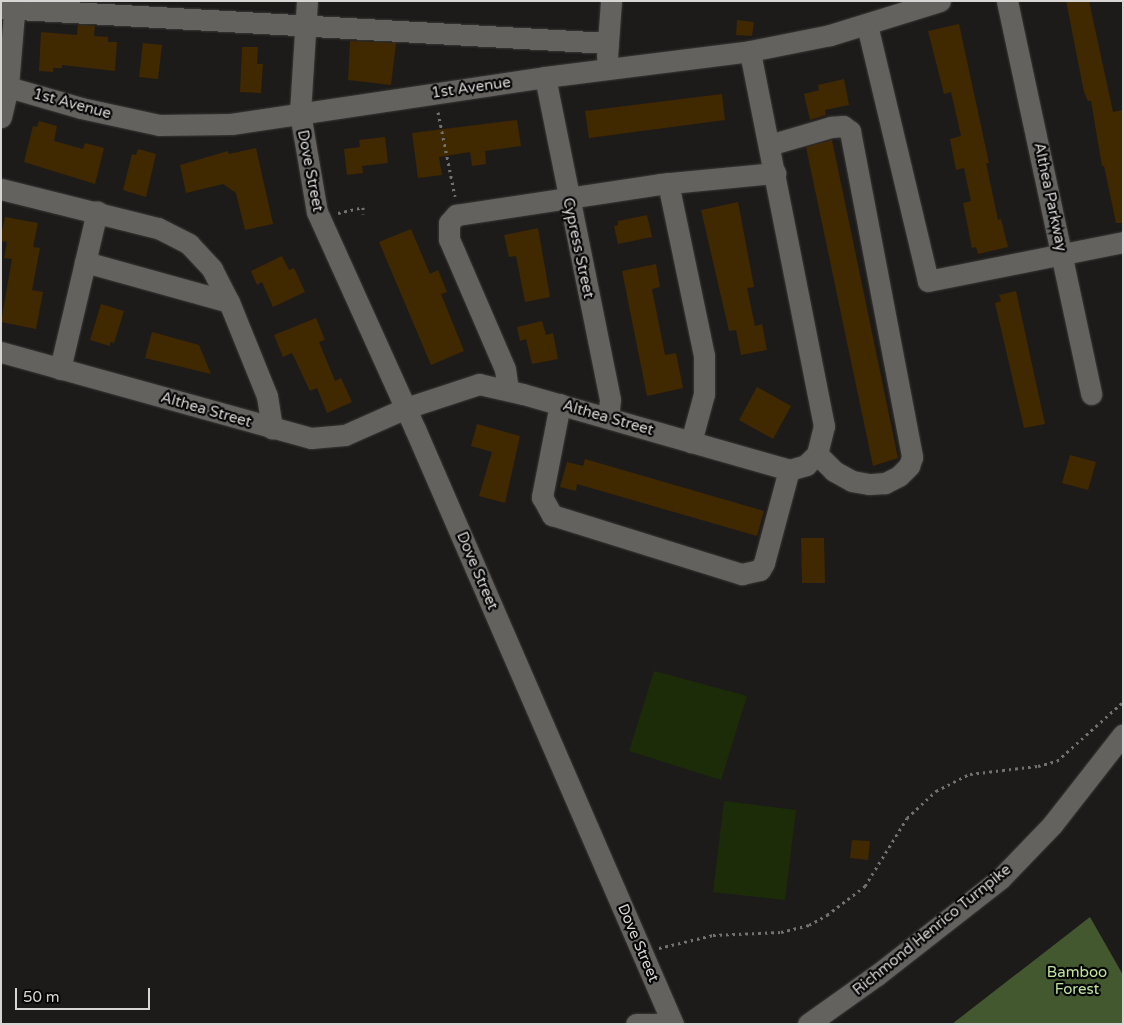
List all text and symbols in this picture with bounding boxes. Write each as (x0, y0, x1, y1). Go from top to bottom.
street label: 1st Avenue (430, 74, 512, 102)
street label: 1st Avenue (31, 85, 113, 123)
street label: Dove Street (293, 128, 327, 214)
street label: Althea Parkway (1030, 141, 1070, 253)
street label: Cypress Street (559, 196, 597, 300)
street label: Althea Street (159, 388, 253, 432)
street label: Althea Street (561, 396, 655, 440)
street label: Dove Street (452, 529, 502, 613)
street label: Richmond Henrico Turnpike (849, 861, 1015, 999)
street label: Dove Street (613, 901, 663, 985)
park label: Bamboo Forest (1047, 963, 1107, 998)
scale bar (18, 978, 152, 1010)
text: 50 m (23, 988, 60, 1006)

